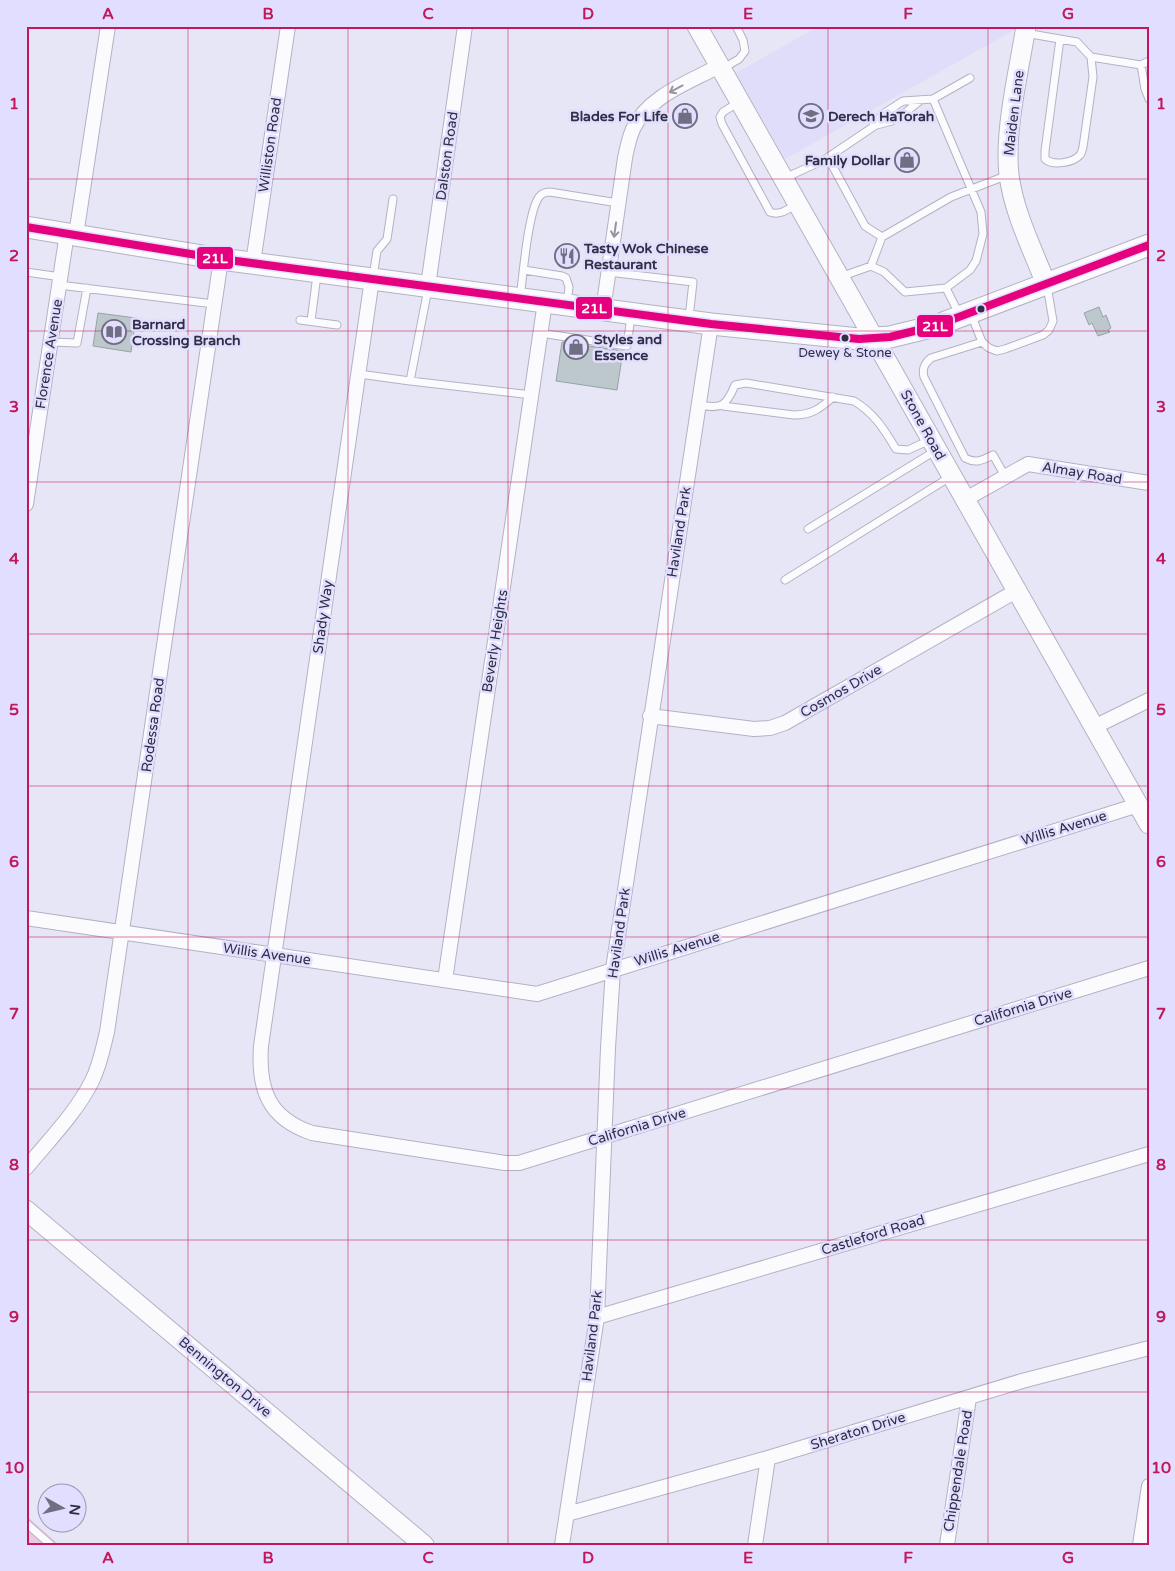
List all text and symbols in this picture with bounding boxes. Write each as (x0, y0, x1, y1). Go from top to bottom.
text: A (102, 4, 114, 24)
text: B (262, 4, 274, 24)
text: C (422, 4, 434, 24)
text: D (582, 4, 594, 24)
text: E (743, 4, 753, 24)
text: F (903, 4, 913, 24)
text: G (1062, 4, 1074, 24)
street label: Maiden Lane (1000, 69, 1028, 157)
one-way arrow (669, 85, 684, 94)
text: 1 (9, 94, 19, 114)
text: 1 (1156, 94, 1166, 114)
street label: Williston Road (255, 96, 285, 194)
shop icon: Blades For Life (672, 103, 698, 129)
school or university icon: Derech HaTorah (798, 103, 824, 129)
place label: Blades For Life (570, 108, 668, 125)
place label: Derech HaTorah (828, 108, 934, 125)
street label: Dalston Road (432, 110, 462, 202)
shop icon: Family Dollar (894, 147, 920, 173)
place label: Family Dollar (805, 152, 891, 169)
one-way arrow (609, 221, 619, 237)
place label: Tasty Wok Chinese Restaurant (583, 240, 709, 273)
restaurant icon: Tasty Wok Chinese Restaurant (554, 243, 580, 269)
text: 2 (9, 246, 19, 266)
line badge: 21L (196, 246, 234, 270)
text: 2 (1156, 246, 1166, 266)
text: 21L (202, 250, 229, 267)
line badge: 21L (575, 296, 613, 320)
street label: Florence Avenue (32, 298, 66, 410)
text: 21L (581, 300, 608, 317)
unlabelled marker (976, 304, 986, 314)
line badge: 21L (916, 314, 954, 338)
place label: Barnard Crossing Branch (132, 316, 241, 349)
text: 21L (922, 318, 949, 335)
library icon: Barnard Crossing Branch (101, 319, 127, 345)
place label: Styles and Essence (594, 331, 662, 364)
marker: Dewey & Stone (840, 333, 850, 343)
shop icon: Styles and Essence (563, 334, 589, 360)
place label: Dewey & Stone (798, 345, 892, 361)
street label: Stone Road (897, 387, 949, 463)
text: 3 (9, 397, 19, 417)
text: 3 (1156, 397, 1166, 417)
street label: Almay Road (1041, 458, 1123, 488)
street label: Haviland Park (663, 485, 695, 579)
text: 4 (9, 549, 19, 569)
text: 4 (1156, 549, 1166, 569)
street label: Shady Way (309, 579, 337, 655)
street label: Beverly Heights (478, 588, 512, 694)
street label: Cosmos Drive (797, 661, 885, 721)
street label: Rodessa Road (138, 677, 168, 773)
text: 5 (9, 700, 19, 720)
text: 5 (1156, 700, 1166, 720)
street label: Willis Avenue (1019, 807, 1109, 849)
text: 6 (9, 852, 19, 872)
text: 6 (1156, 852, 1166, 872)
street label: Haviland Park (604, 886, 634, 979)
street label: Willis Avenue (632, 928, 722, 970)
street label: Willis Avenue (222, 939, 312, 969)
street label: California Drive (972, 984, 1074, 1030)
text: 7 (9, 1004, 19, 1024)
text: 7 (1156, 1004, 1166, 1024)
street label: California Drive (586, 1104, 688, 1150)
text: 8 (9, 1155, 19, 1175)
text: 8 (1156, 1155, 1166, 1175)
street label: Castleford Road (819, 1211, 927, 1259)
street label: Haviland Park (578, 1289, 606, 1382)
text: 9 (9, 1307, 19, 1327)
text: 9 (1156, 1307, 1166, 1327)
street label: Bennington Drive (175, 1333, 275, 1421)
street label: Sheraton Drive (808, 1408, 908, 1454)
street label: Chippendale Road (940, 1409, 976, 1533)
text: 10 (4, 1458, 24, 1478)
text: 10 (1151, 1458, 1171, 1478)
north arrow (38, 1484, 88, 1534)
text: N (65, 1503, 84, 1516)
text: A (102, 1548, 114, 1568)
text: B (262, 1548, 274, 1568)
text: C (422, 1548, 434, 1568)
text: D (582, 1548, 594, 1568)
text: E (743, 1548, 753, 1568)
text: F (903, 1548, 913, 1568)
text: G (1062, 1548, 1074, 1568)

